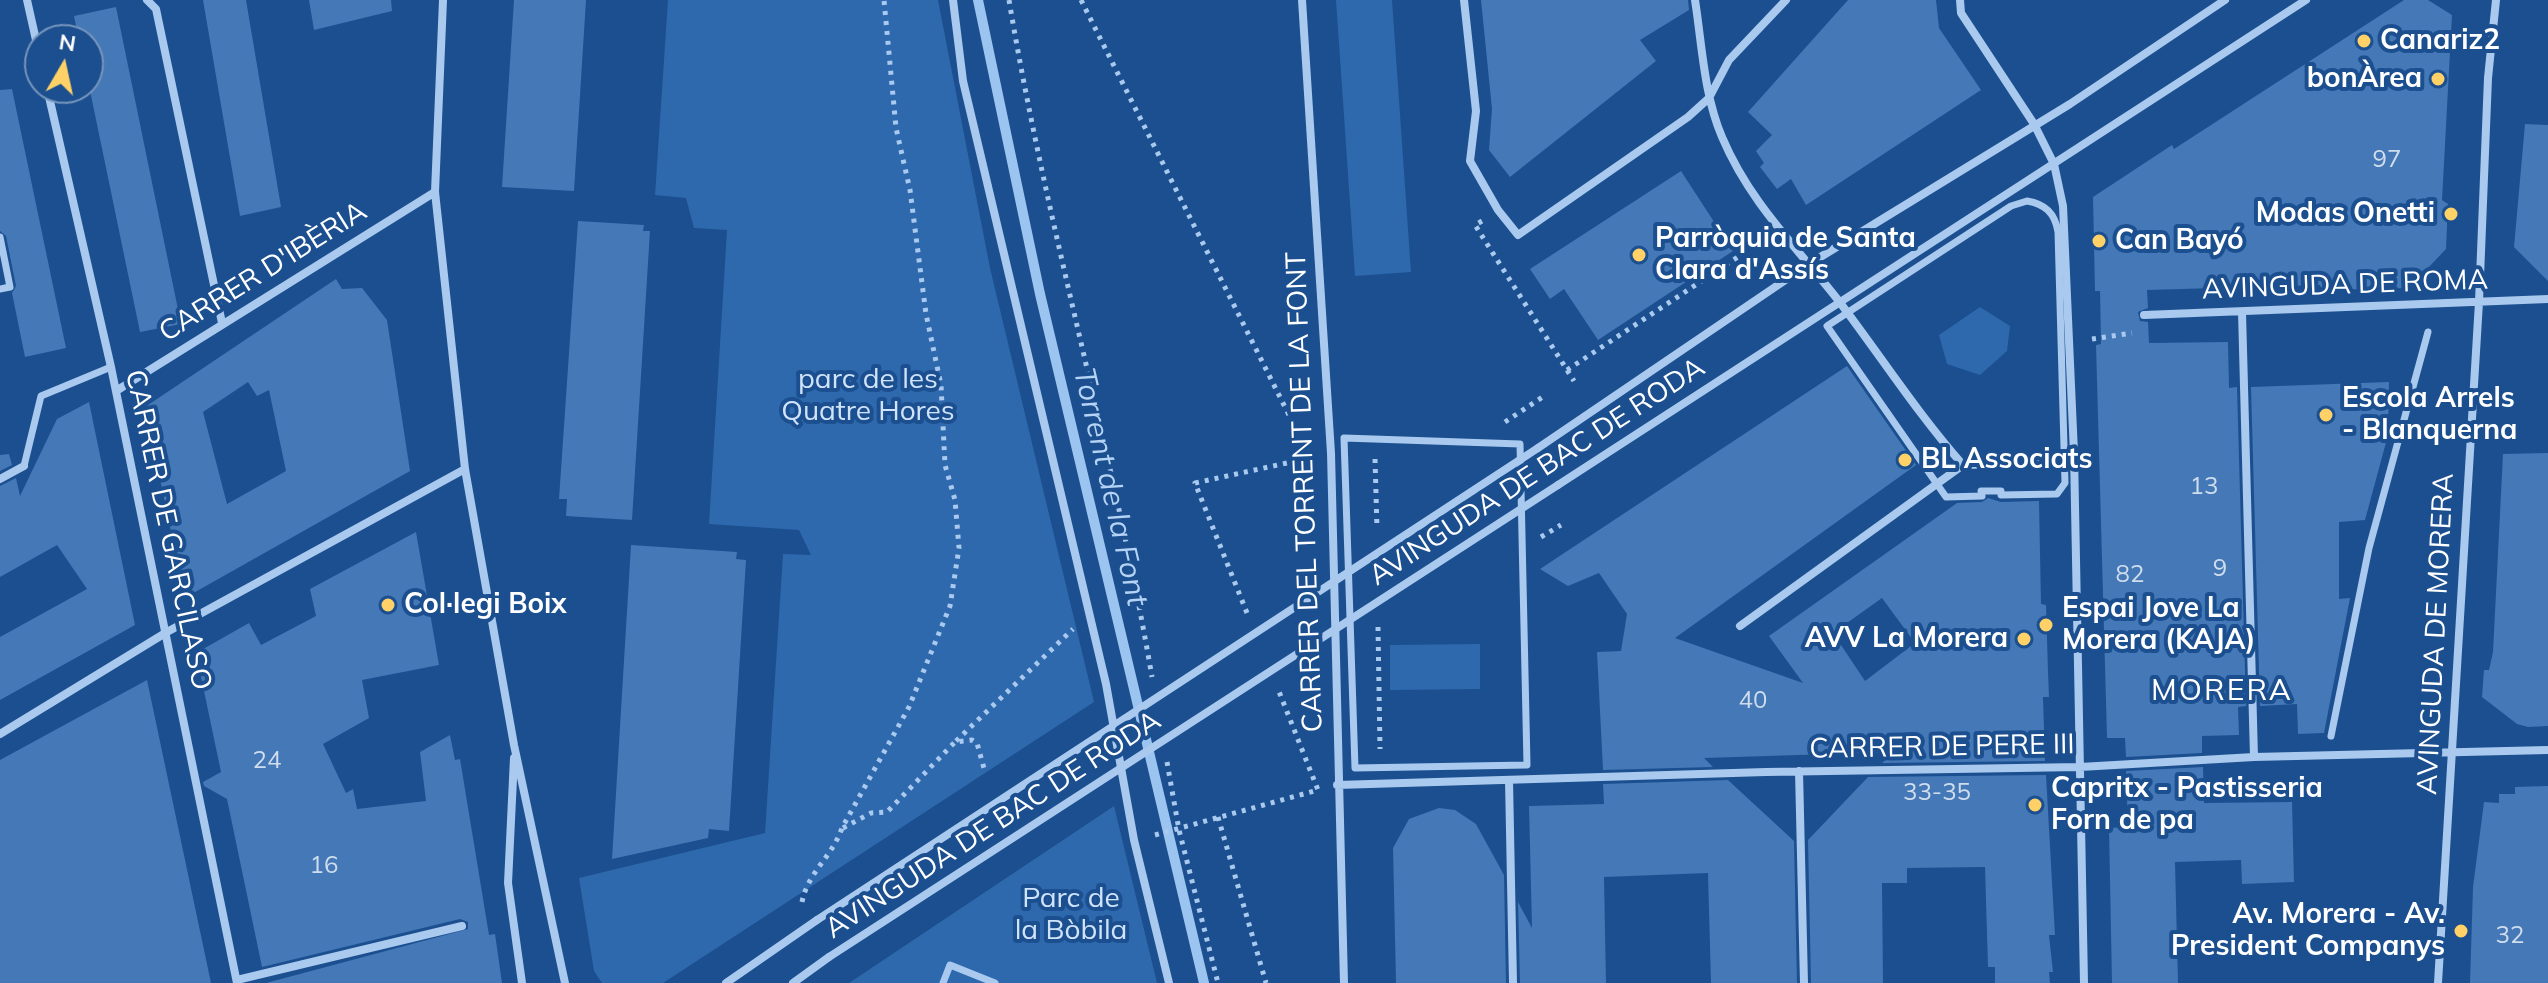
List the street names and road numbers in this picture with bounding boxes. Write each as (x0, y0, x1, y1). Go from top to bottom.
street label: CARRER D'IBÈRIA (153, 195, 373, 349)
street label: CARRER DEL TORRENT DE LA FONT (1280, 251, 1330, 733)
street label: AVINGUDA DE ROMA (2201, 263, 2489, 307)
street label: AVINGUDA DE BAC DE RODA (1363, 351, 1711, 593)
street label: CARRER DE GARCILASO (118, 367, 218, 693)
street label: AVINGUDA DE MORERA (2411, 472, 2461, 796)
street label: AVINGUDA DE BAC DE RODA (819, 704, 1167, 946)
street label: CARRER DE PERE III (1809, 728, 2075, 766)

